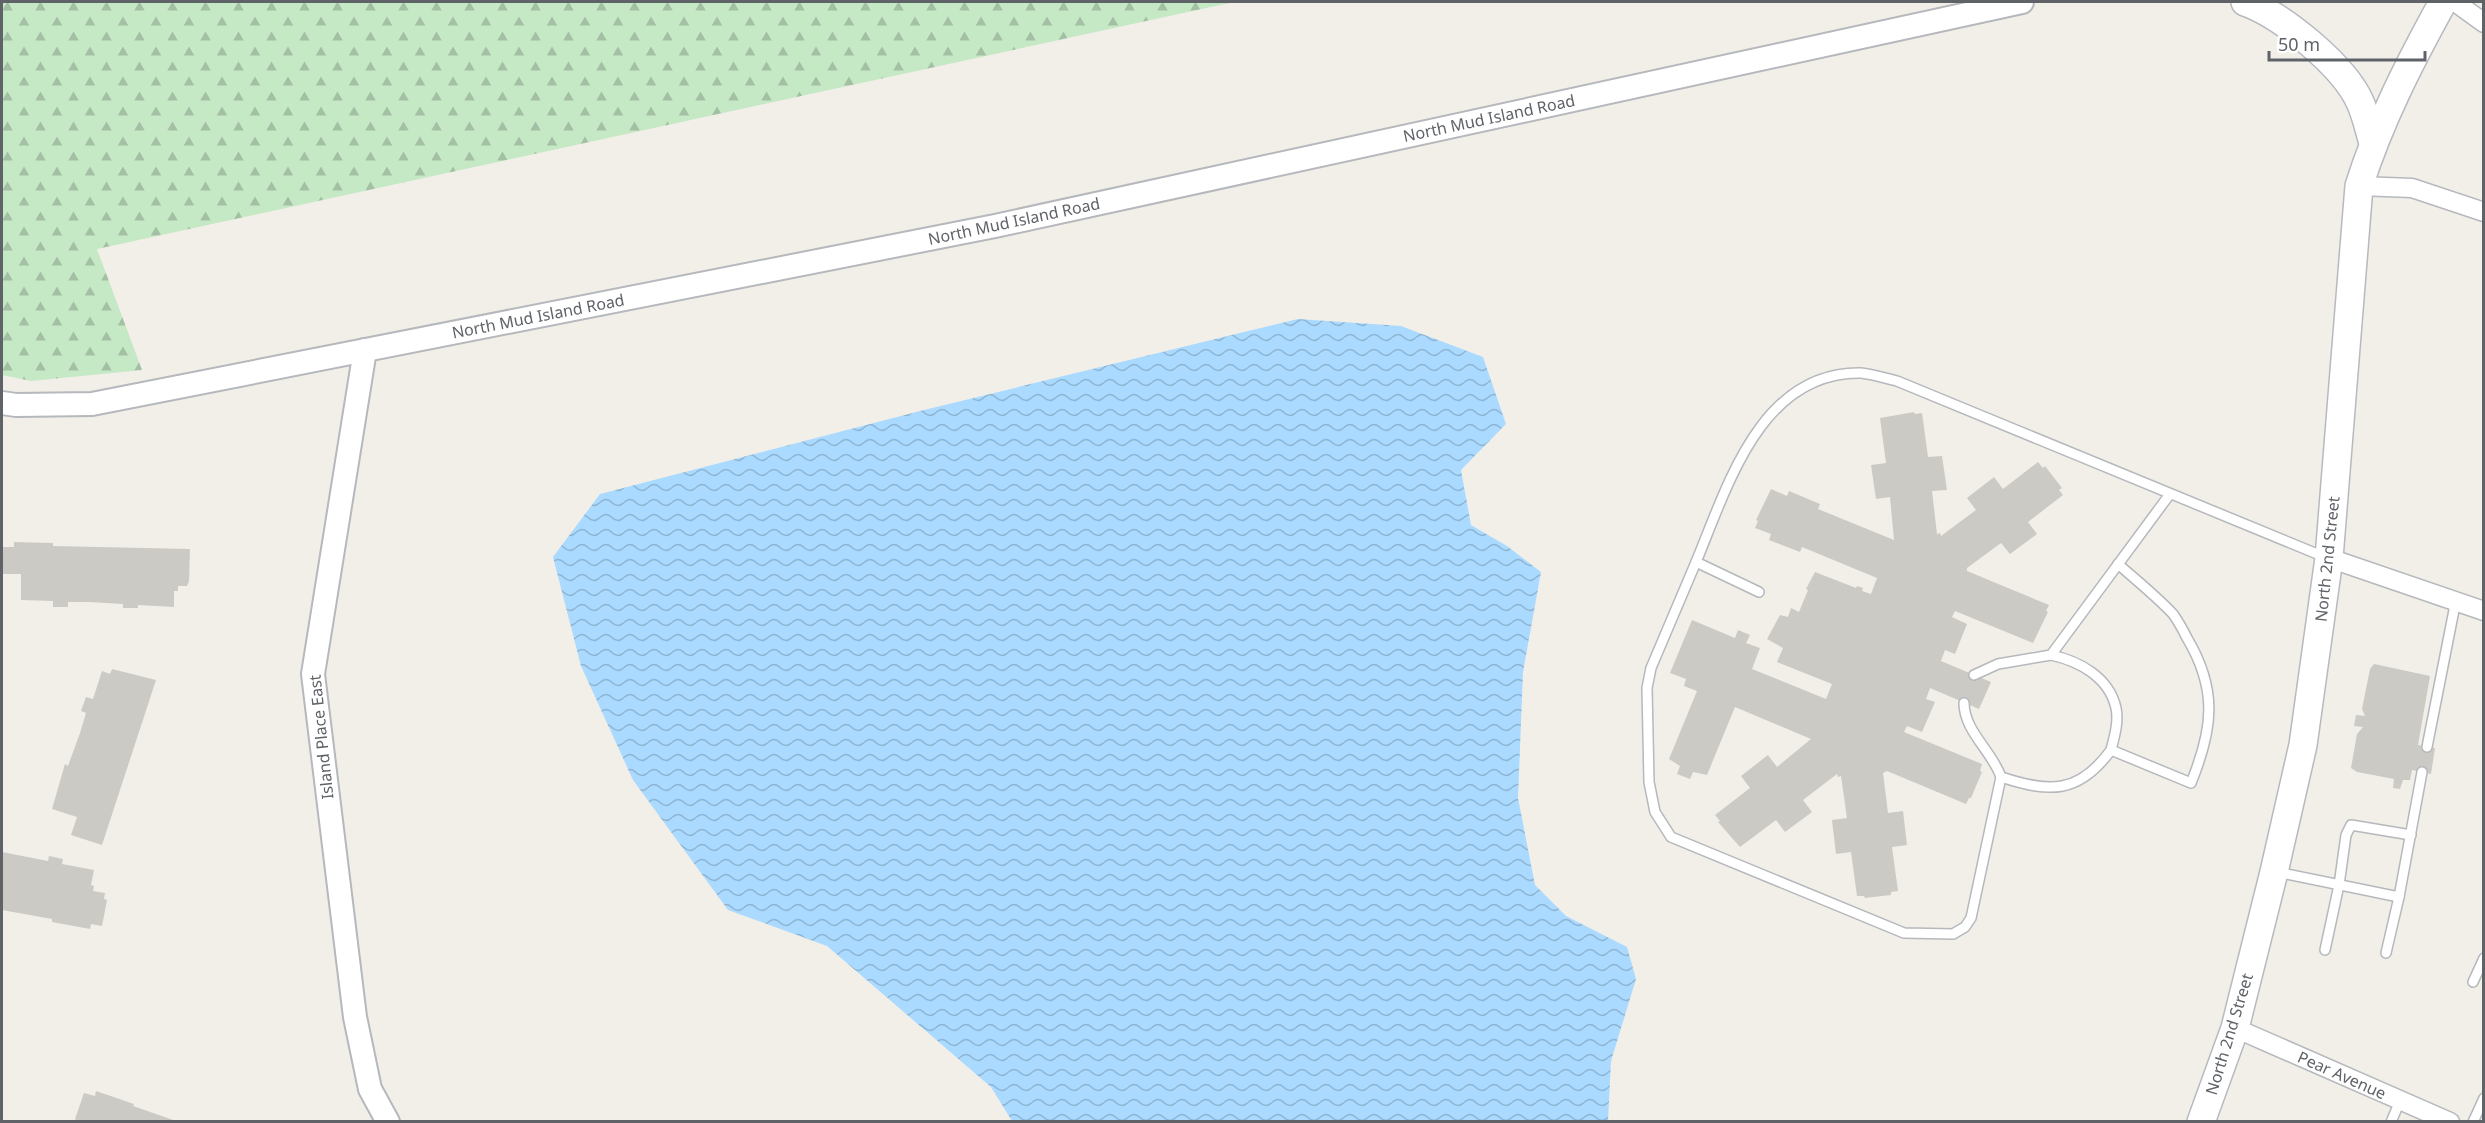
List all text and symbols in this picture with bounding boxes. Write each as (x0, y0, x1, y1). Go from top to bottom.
scale bar (2269, 24, 2425, 62)
text: 50 m (2278, 32, 2320, 56)
street label: North Mud Island Road (1401, 89, 1577, 147)
street label: North Mud Island Road (926, 192, 1102, 250)
street label: North Mud Island Road (450, 288, 626, 344)
street label: North 2nd Street (2309, 495, 2345, 623)
street label: Island Place East (304, 673, 338, 800)
street label: North 2nd Street (2200, 970, 2258, 1097)
street label: Pear Avenue (2294, 1046, 2390, 1104)

